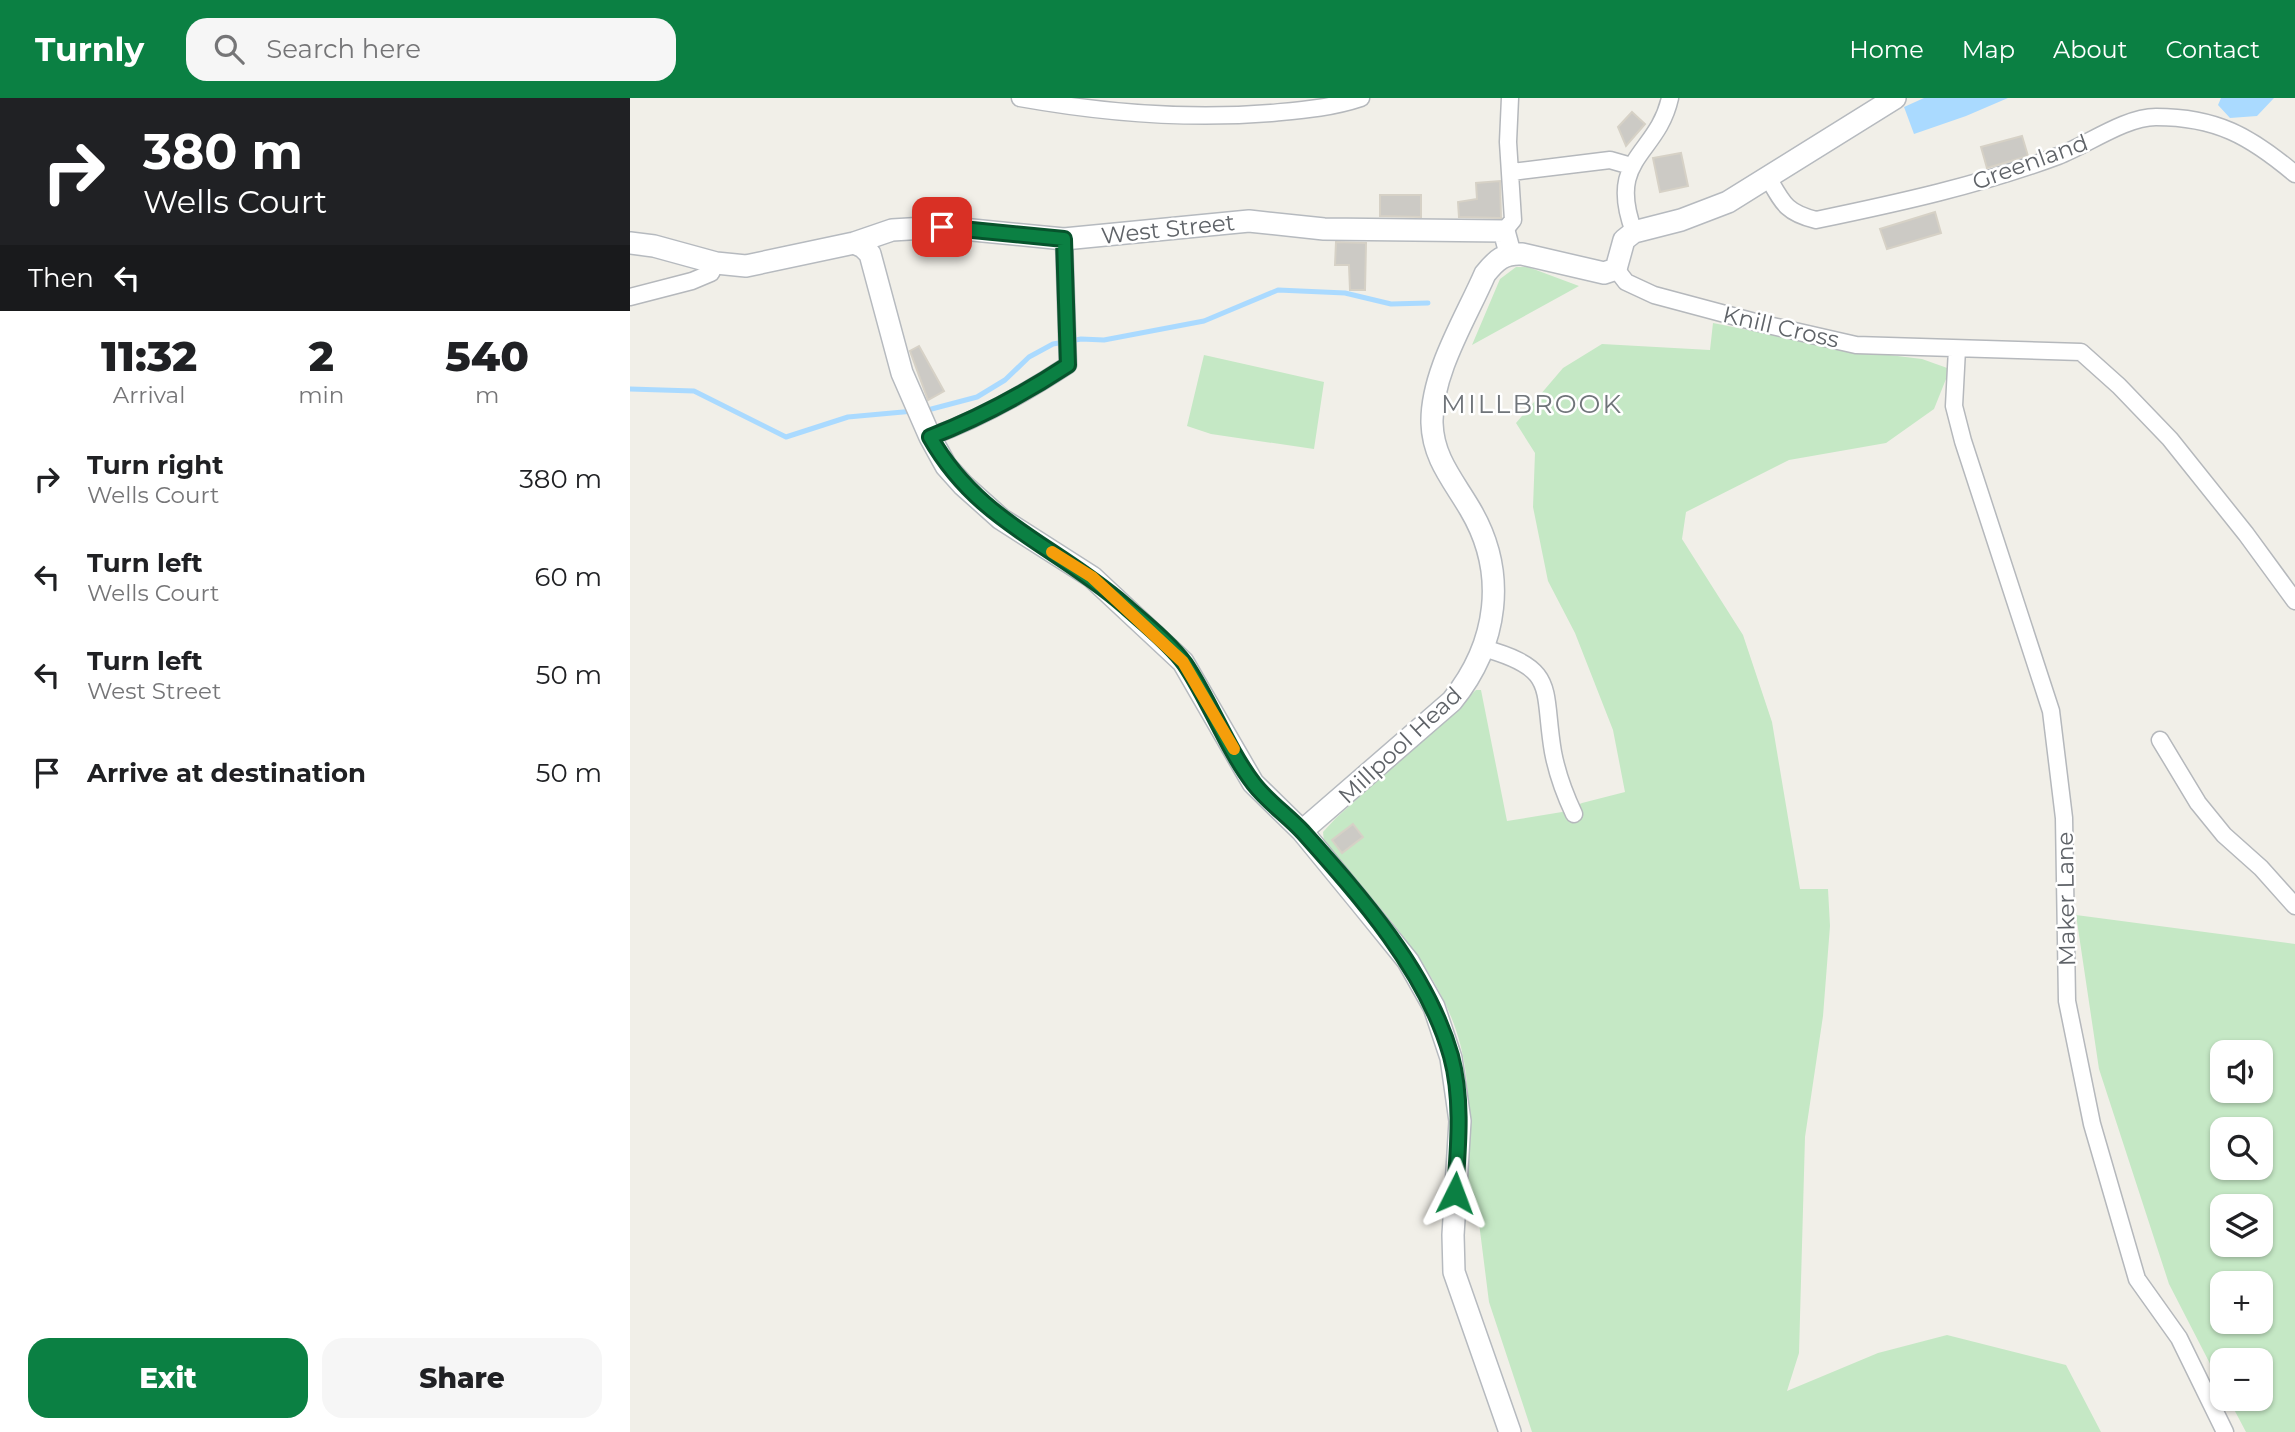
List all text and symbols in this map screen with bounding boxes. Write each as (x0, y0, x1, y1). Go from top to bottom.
search box (186, 18, 676, 81)
text: Turnly (35, 29, 144, 69)
icon: search (210, 30, 248, 68)
text: Search here (266, 33, 421, 65)
text: Home (1849, 35, 1924, 64)
text: Map (1962, 35, 2015, 64)
text: About (2053, 35, 2127, 64)
text: Contact (2165, 35, 2260, 64)
text: 380 m (143, 122, 303, 181)
icon: right (28, 126, 119, 217)
street label: Greenland (1968, 128, 2092, 196)
text: Wells Court (143, 182, 327, 221)
pin (912, 197, 972, 257)
icon: arrive (923, 208, 961, 246)
street label: West Street (1100, 208, 1236, 250)
icon: left (108, 259, 146, 297)
text: Then (28, 262, 94, 294)
street label: Knill Cross (1720, 300, 1842, 354)
text: 11:32 (101, 330, 197, 382)
text: 2 (309, 330, 334, 382)
text: 540 (445, 330, 529, 382)
text: Arrival (113, 381, 185, 409)
text: min (298, 381, 344, 409)
text: m (475, 381, 499, 409)
district label: MILLBROOK (1441, 388, 1623, 420)
text: Turn right (87, 449, 223, 481)
icon: right (28, 460, 66, 498)
text: 380 m (519, 463, 602, 495)
text: Wells Court (87, 481, 219, 509)
text: Turn left (87, 547, 203, 579)
icon: left (28, 558, 66, 596)
text: 60 m (535, 561, 602, 593)
text: Wells Court (87, 579, 219, 607)
text: Turn left (87, 645, 203, 677)
icon: left (28, 656, 66, 694)
text: 50 m (536, 659, 602, 691)
text: West Street (87, 677, 221, 705)
street label: Millpool Head (1332, 681, 1468, 809)
icon: arrive (28, 754, 66, 792)
text: Arrive at destination (87, 757, 366, 789)
text: 50 m (536, 757, 602, 789)
street label: Maker Lane (2051, 832, 2081, 966)
map controls (2210, 1040, 2273, 1411)
button: sound (2210, 1040, 2273, 1103)
button: search (2210, 1117, 2273, 1180)
position arrow (1418, 1156, 1492, 1230)
button: layers (2210, 1194, 2273, 1257)
button: + (2210, 1271, 2273, 1334)
button: Exit (28, 1338, 308, 1418)
button: Share (322, 1338, 602, 1418)
button: − (2210, 1348, 2273, 1411)

